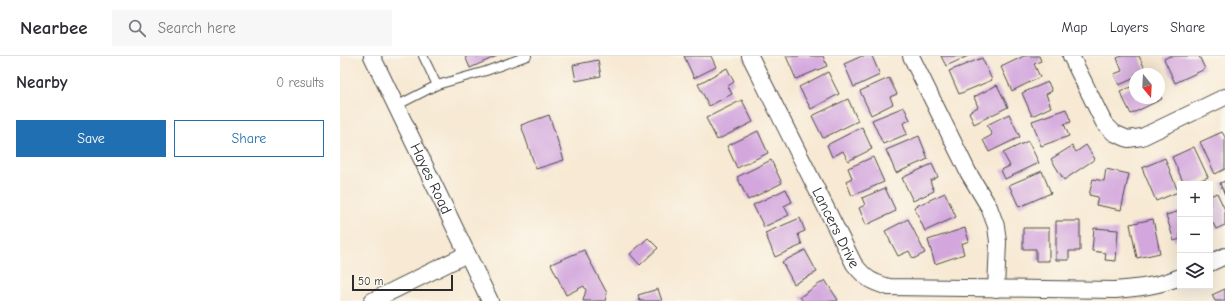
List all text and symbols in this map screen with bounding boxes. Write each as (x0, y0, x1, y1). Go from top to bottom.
search box (112, 10, 392, 46)
text: Nearbee (20, 17, 88, 39)
icon: search (126, 17, 148, 39)
text: Search here (158, 19, 236, 37)
text: Map (1061, 19, 1088, 36)
text: Layers (1110, 19, 1148, 36)
text: Share (1170, 19, 1205, 36)
north arrow (1129, 68, 1165, 104)
text: Nearby (16, 73, 67, 92)
text: 0 results (276, 75, 324, 90)
button: Save (16, 120, 166, 157)
button: Share (174, 120, 324, 157)
street label: Hayes Road (406, 140, 456, 217)
map controls (1177, 181, 1213, 289)
button: + (1177, 181, 1213, 217)
street label: Lancers Drive (808, 185, 864, 271)
button: − (1177, 217, 1213, 253)
button: layers (1177, 253, 1213, 289)
scale bar (352, 273, 453, 292)
text: 50 m (358, 275, 383, 288)

